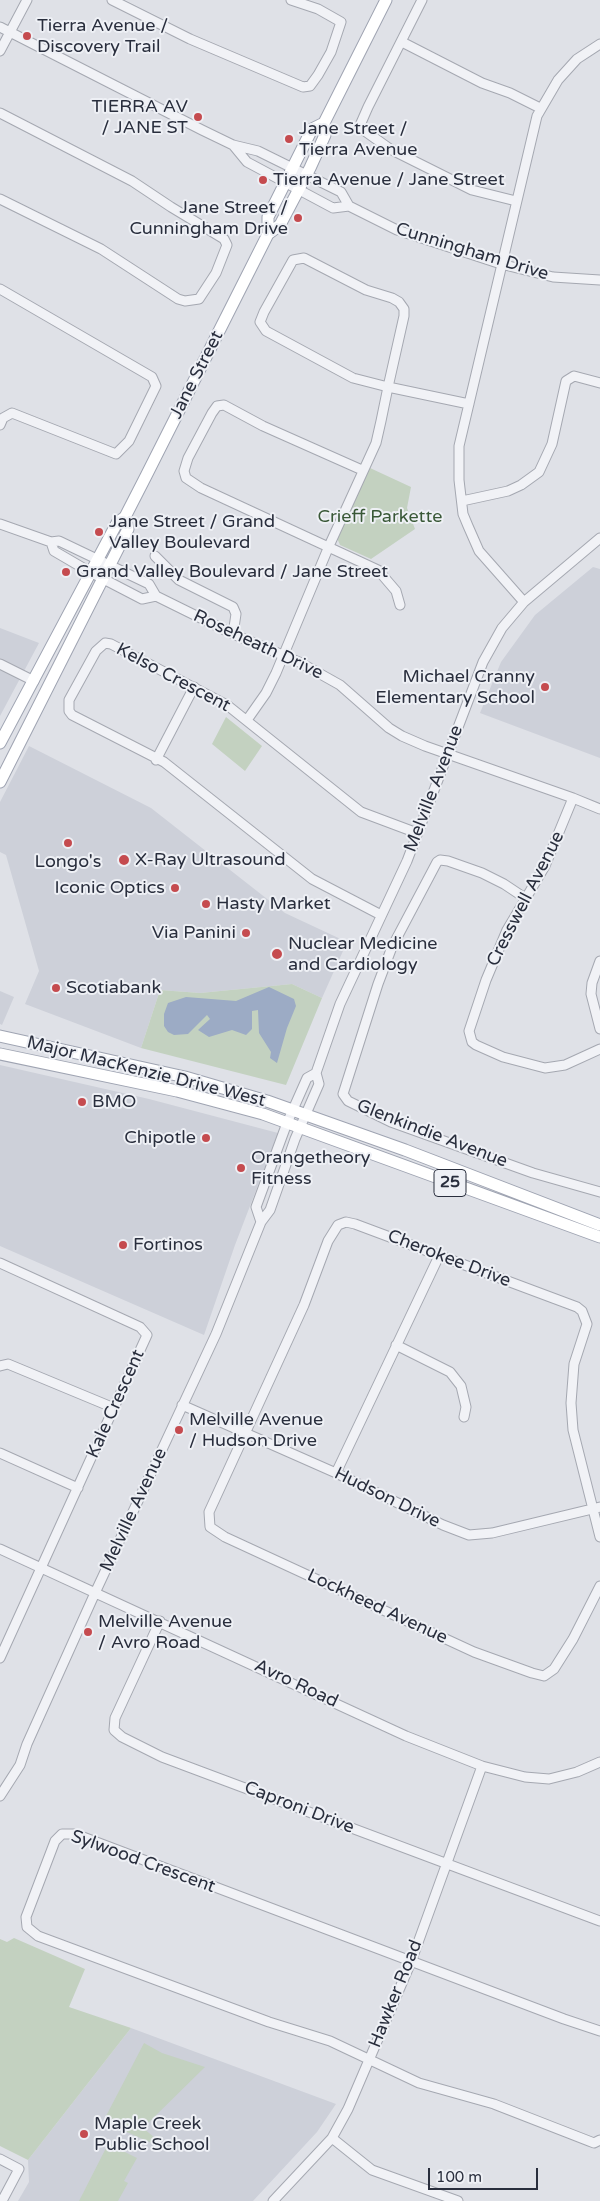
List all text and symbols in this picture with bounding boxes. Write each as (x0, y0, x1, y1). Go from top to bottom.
place label: Tierra Avenue / Discovery Trail (37, 15, 168, 58)
marker: Tierra Avenue / Discovery Trail (21, 30, 33, 42)
place label: TIERRA AV / JANE ST (92, 96, 188, 138)
marker: TIERRA AV / JANE ST (192, 111, 204, 123)
place label: Jane Street / Tierra Avenue (299, 118, 417, 160)
marker: Jane Street / Tierra Avenue (283, 133, 295, 145)
place label: Tierra Avenue / Jane Street (273, 169, 505, 191)
marker: Tierra Avenue / Jane Street (257, 174, 269, 186)
place label: Jane Street / Cunningham Drive (129, 197, 288, 240)
marker: Jane Street / Cunningham Drive (292, 212, 304, 224)
street label: Cunningham Drive (393, 218, 551, 286)
street label: Jane Street (166, 327, 228, 423)
park label: Crieff Parkette (318, 506, 442, 528)
place label: Jane Street / Grand Valley Boulevard (109, 511, 275, 554)
marker: Jane Street / Grand Valley Boulevard (93, 526, 105, 538)
place label: Grand Valley Boulevard / Jane Street (76, 561, 388, 583)
marker: Grand Valley Boulevard / Jane Street (60, 566, 72, 578)
street label: Roseheath Drive (190, 606, 326, 684)
street label: Kelso Crescent (112, 639, 234, 717)
place label: Michael Cranny Elementary School (375, 666, 535, 709)
marker: Michael Cranny Elementary School (539, 681, 551, 693)
street label: Melville Avenue (400, 723, 468, 855)
street label: Cresswell Avenue (483, 828, 569, 970)
marker: Longo's (62, 837, 74, 849)
place label: X-Ray Ultrasound (135, 849, 286, 871)
place label: Longo's (35, 851, 101, 873)
marker: X-Ray Ultrasound (117, 853, 131, 867)
place label: Iconic Optics (55, 877, 165, 899)
marker: Iconic Optics (169, 882, 181, 894)
place label: Hasty Market (216, 893, 331, 915)
marker: Hasty Market (200, 898, 212, 910)
place label: Via Panini (152, 922, 236, 944)
marker: Via Panini (240, 927, 252, 939)
place label: Nuclear Medicine and Cardiology (288, 933, 438, 976)
marker: Nuclear Medicine and Cardiology (270, 947, 284, 961)
place label: Scotiabank (66, 977, 161, 999)
marker: Scotiabank (50, 982, 62, 994)
street label: Major MacKenzie Drive West (24, 1032, 268, 1112)
place label: BMO (92, 1091, 136, 1113)
street label: Glenkindie Avenue (354, 1095, 510, 1173)
marker: BMO (76, 1096, 88, 1108)
place label: Chipotle (124, 1127, 196, 1149)
marker: Chipotle (200, 1132, 212, 1144)
place label: Orangetheory Fitness (251, 1147, 371, 1190)
marker: Orangetheory Fitness (235, 1162, 247, 1174)
road number: 25 (434, 1170, 466, 1196)
street label: Cherokee Drive (384, 1226, 514, 1292)
place label: Fortinos (133, 1234, 203, 1256)
marker: Fortinos (117, 1239, 129, 1251)
street label: Kale Crescent (82, 1346, 150, 1462)
place label: Melville Avenue / Hudson Drive (189, 1409, 323, 1452)
marker: Melville Avenue / Hudson Drive (173, 1424, 185, 1436)
street label: Melville Avenue (96, 1445, 172, 1575)
street label: Hudson Drive (330, 1463, 444, 1533)
street label: Lockheed Avenue (303, 1565, 451, 1649)
place label: Melville Avenue / Avro Road (98, 1611, 232, 1654)
marker: Melville Avenue / Avro Road (82, 1626, 94, 1638)
street label: Avro Road (251, 1655, 341, 1713)
street label: Caproni Drive (241, 1777, 357, 1839)
street label: Sylwood Crescent (68, 1826, 218, 1898)
street label: Hawker Road (365, 1937, 427, 2051)
place label: Maple Creek Public School (94, 2113, 210, 2156)
marker: Maple Creek Public School (78, 2128, 90, 2140)
scale bar (430, 2158, 540, 2190)
text: 100 m (436, 2168, 482, 2186)

